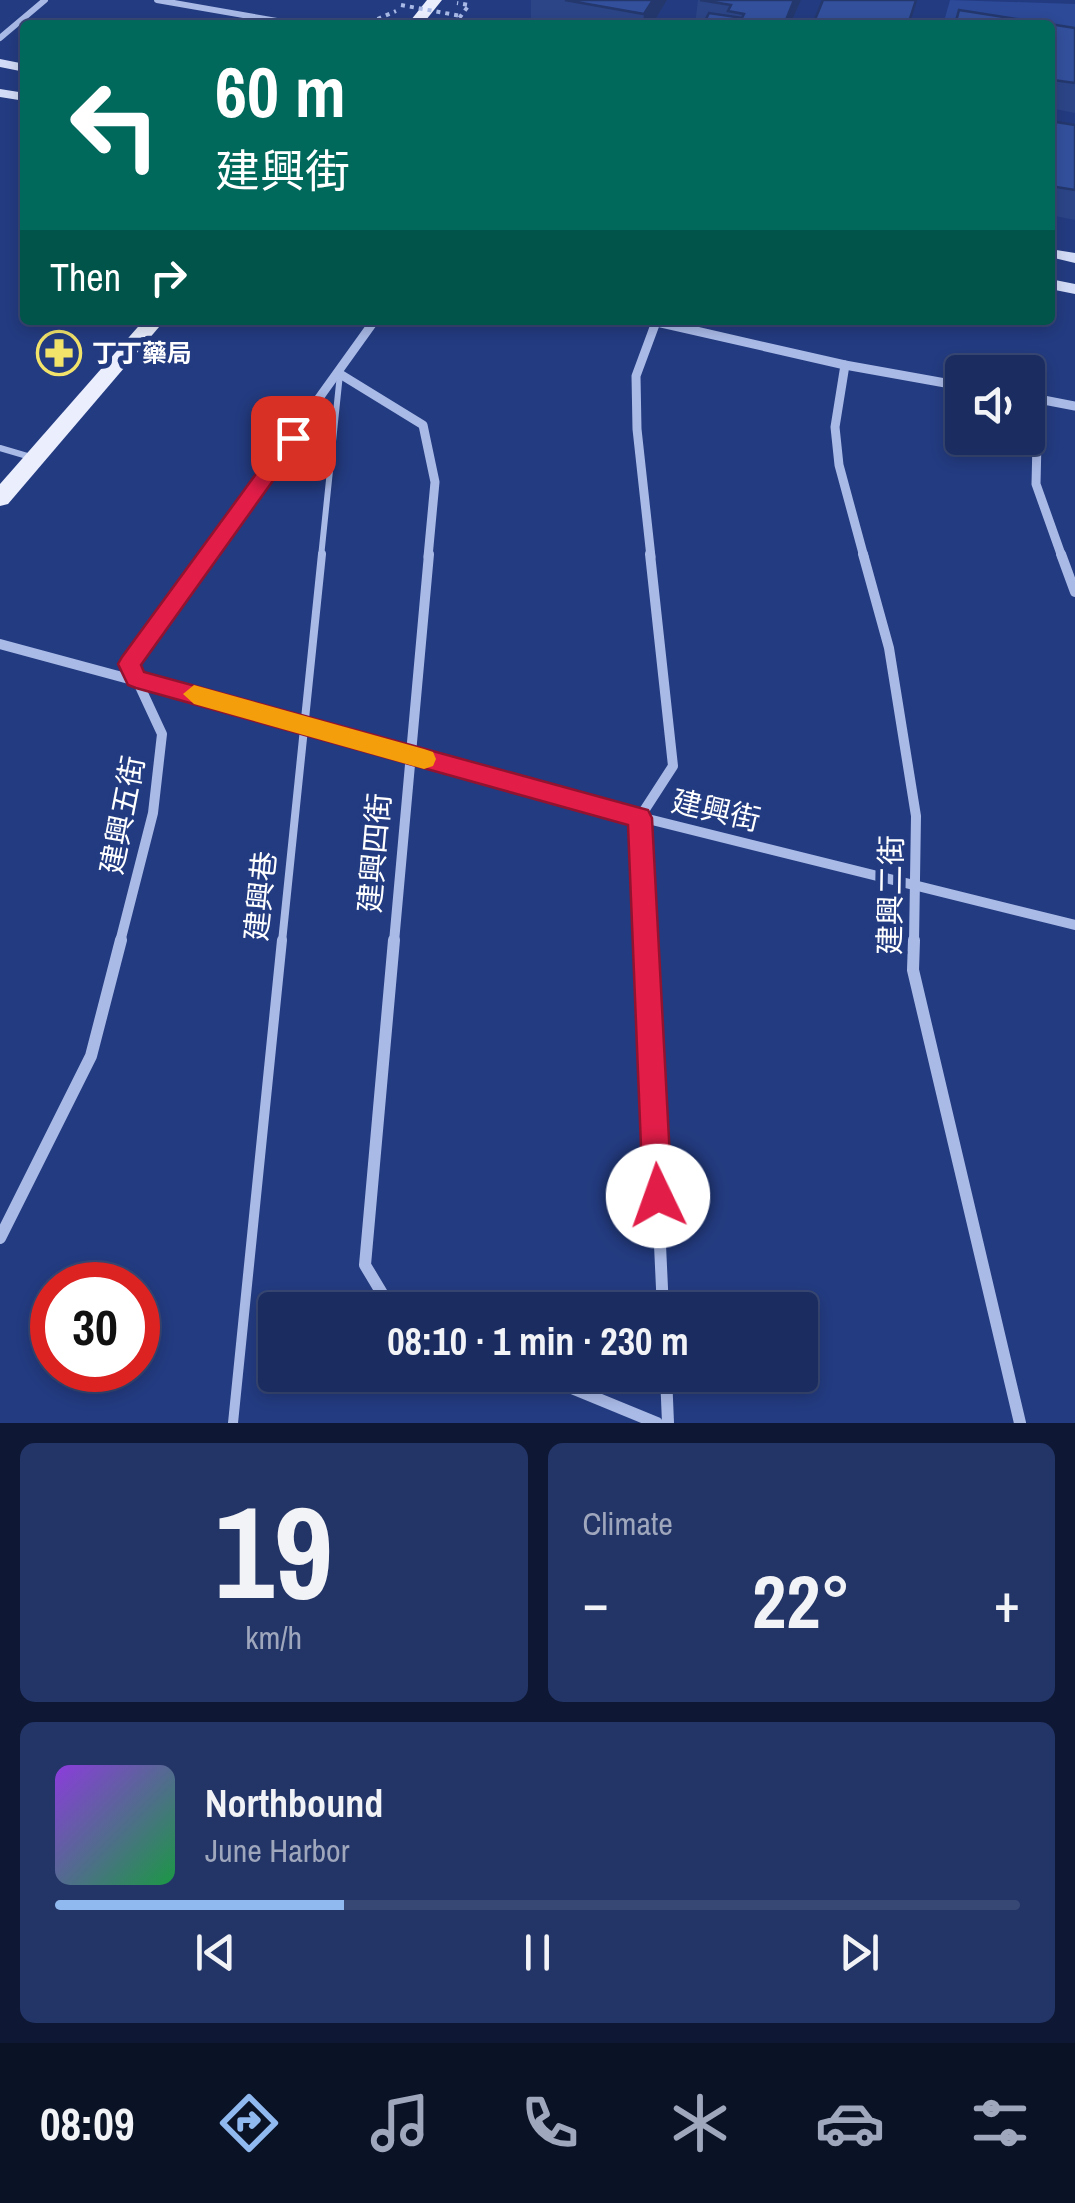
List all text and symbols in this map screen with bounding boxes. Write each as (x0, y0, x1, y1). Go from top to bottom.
text: 60 m (215, 45, 346, 139)
icon: left (50, 60, 180, 190)
text: 建興街 (215, 140, 350, 201)
icon: right (141, 250, 196, 305)
text: Then (50, 252, 121, 303)
pharmacy icon: 丁丁藥局 (36, 330, 82, 376)
place label: 丁丁藥局 (92, 336, 192, 370)
map controls (945, 355, 1045, 455)
button: sound (945, 355, 1045, 455)
pin (251, 396, 336, 481)
icon: arrive (266, 411, 321, 466)
street label: 建興五街 (91, 752, 153, 878)
street label: 建興街 (668, 780, 764, 840)
street label: 建興四街 (349, 791, 399, 915)
street label: 建興二街 (869, 835, 911, 955)
street label: 建興巷 (235, 849, 285, 943)
position arrow (606, 1144, 710, 1248)
speed limit sign: 30 (30, 1262, 160, 1392)
text: 08:10 · 1 min · 230 m (387, 1316, 689, 1367)
text: 19 (214, 1463, 333, 1639)
text: Climate (583, 1502, 673, 1545)
text: 22° (752, 1550, 850, 1651)
text: − (583, 1565, 609, 1639)
text: + (994, 1565, 1020, 1639)
text: km/h (245, 1616, 302, 1659)
text: Northbound (205, 1778, 383, 1829)
text: June Harbor (205, 1829, 349, 1872)
icon: previous (188, 1925, 243, 1980)
icon: pause (510, 1925, 565, 1980)
icon: next (832, 1925, 887, 1980)
icon: directions (214, 2088, 284, 2158)
icon: music (365, 2088, 435, 2158)
icon: phone (515, 2088, 585, 2158)
icon: climate (665, 2088, 735, 2158)
icon: car (815, 2088, 885, 2158)
icon: filters (965, 2088, 1035, 2158)
text: 08:09 (40, 2093, 134, 2154)

